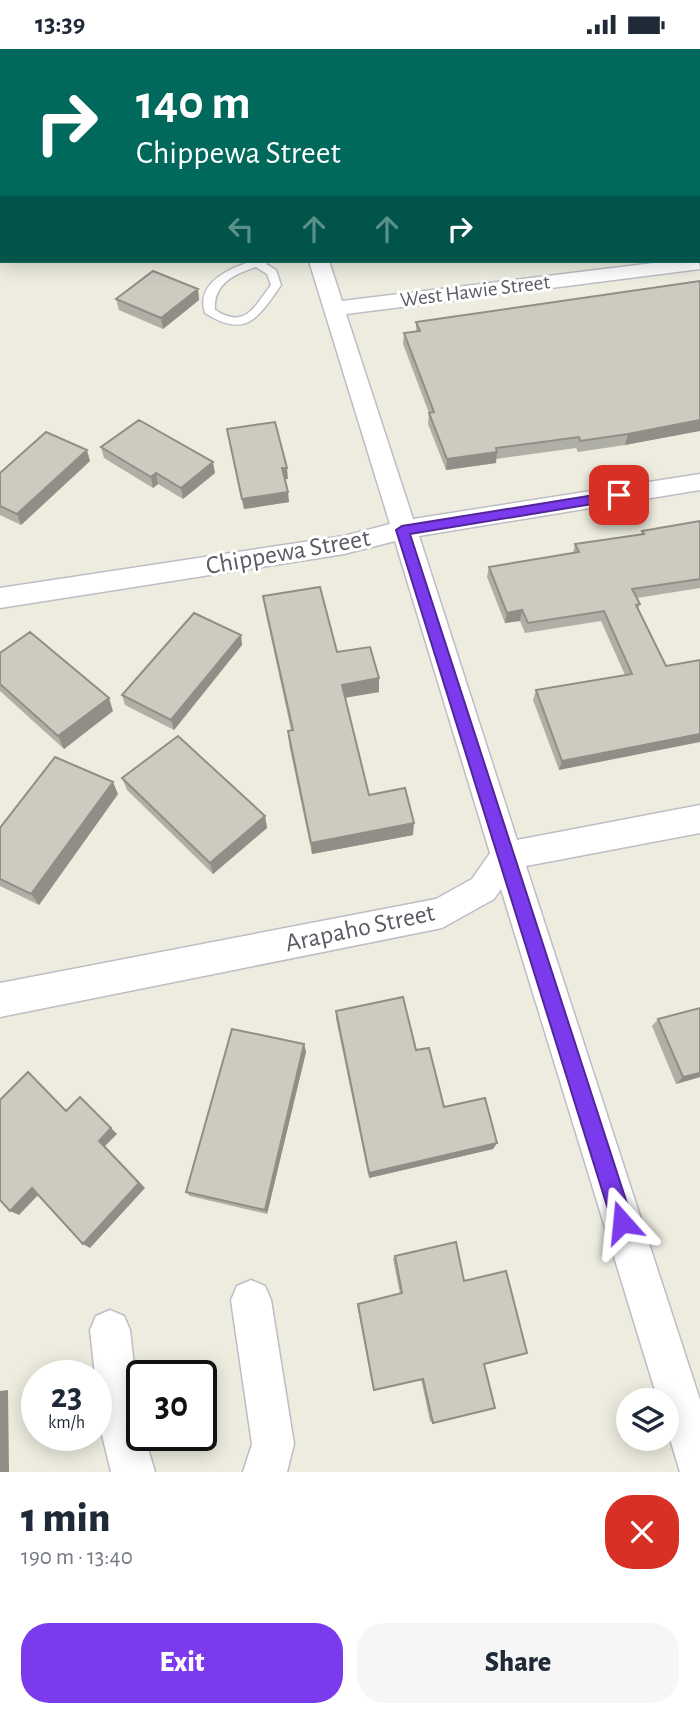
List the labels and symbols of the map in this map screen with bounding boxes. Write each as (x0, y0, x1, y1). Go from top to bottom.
street label: West Hawie Street (399, 271, 551, 311)
pin (589, 465, 649, 525)
street label: Chippewa Street (204, 525, 372, 579)
street label: Arapaho Street (283, 899, 437, 957)
position arrow (585, 1185, 659, 1259)
speed limit sign: 30 (126, 1360, 217, 1451)

